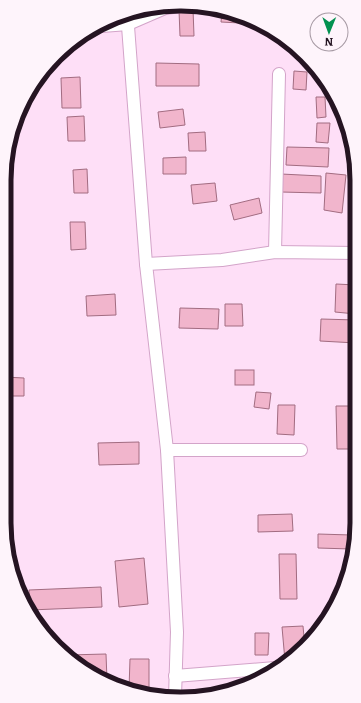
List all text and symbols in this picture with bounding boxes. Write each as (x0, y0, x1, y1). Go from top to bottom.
north arrow (309, 12, 349, 52)
text: N (324, 35, 333, 48)

